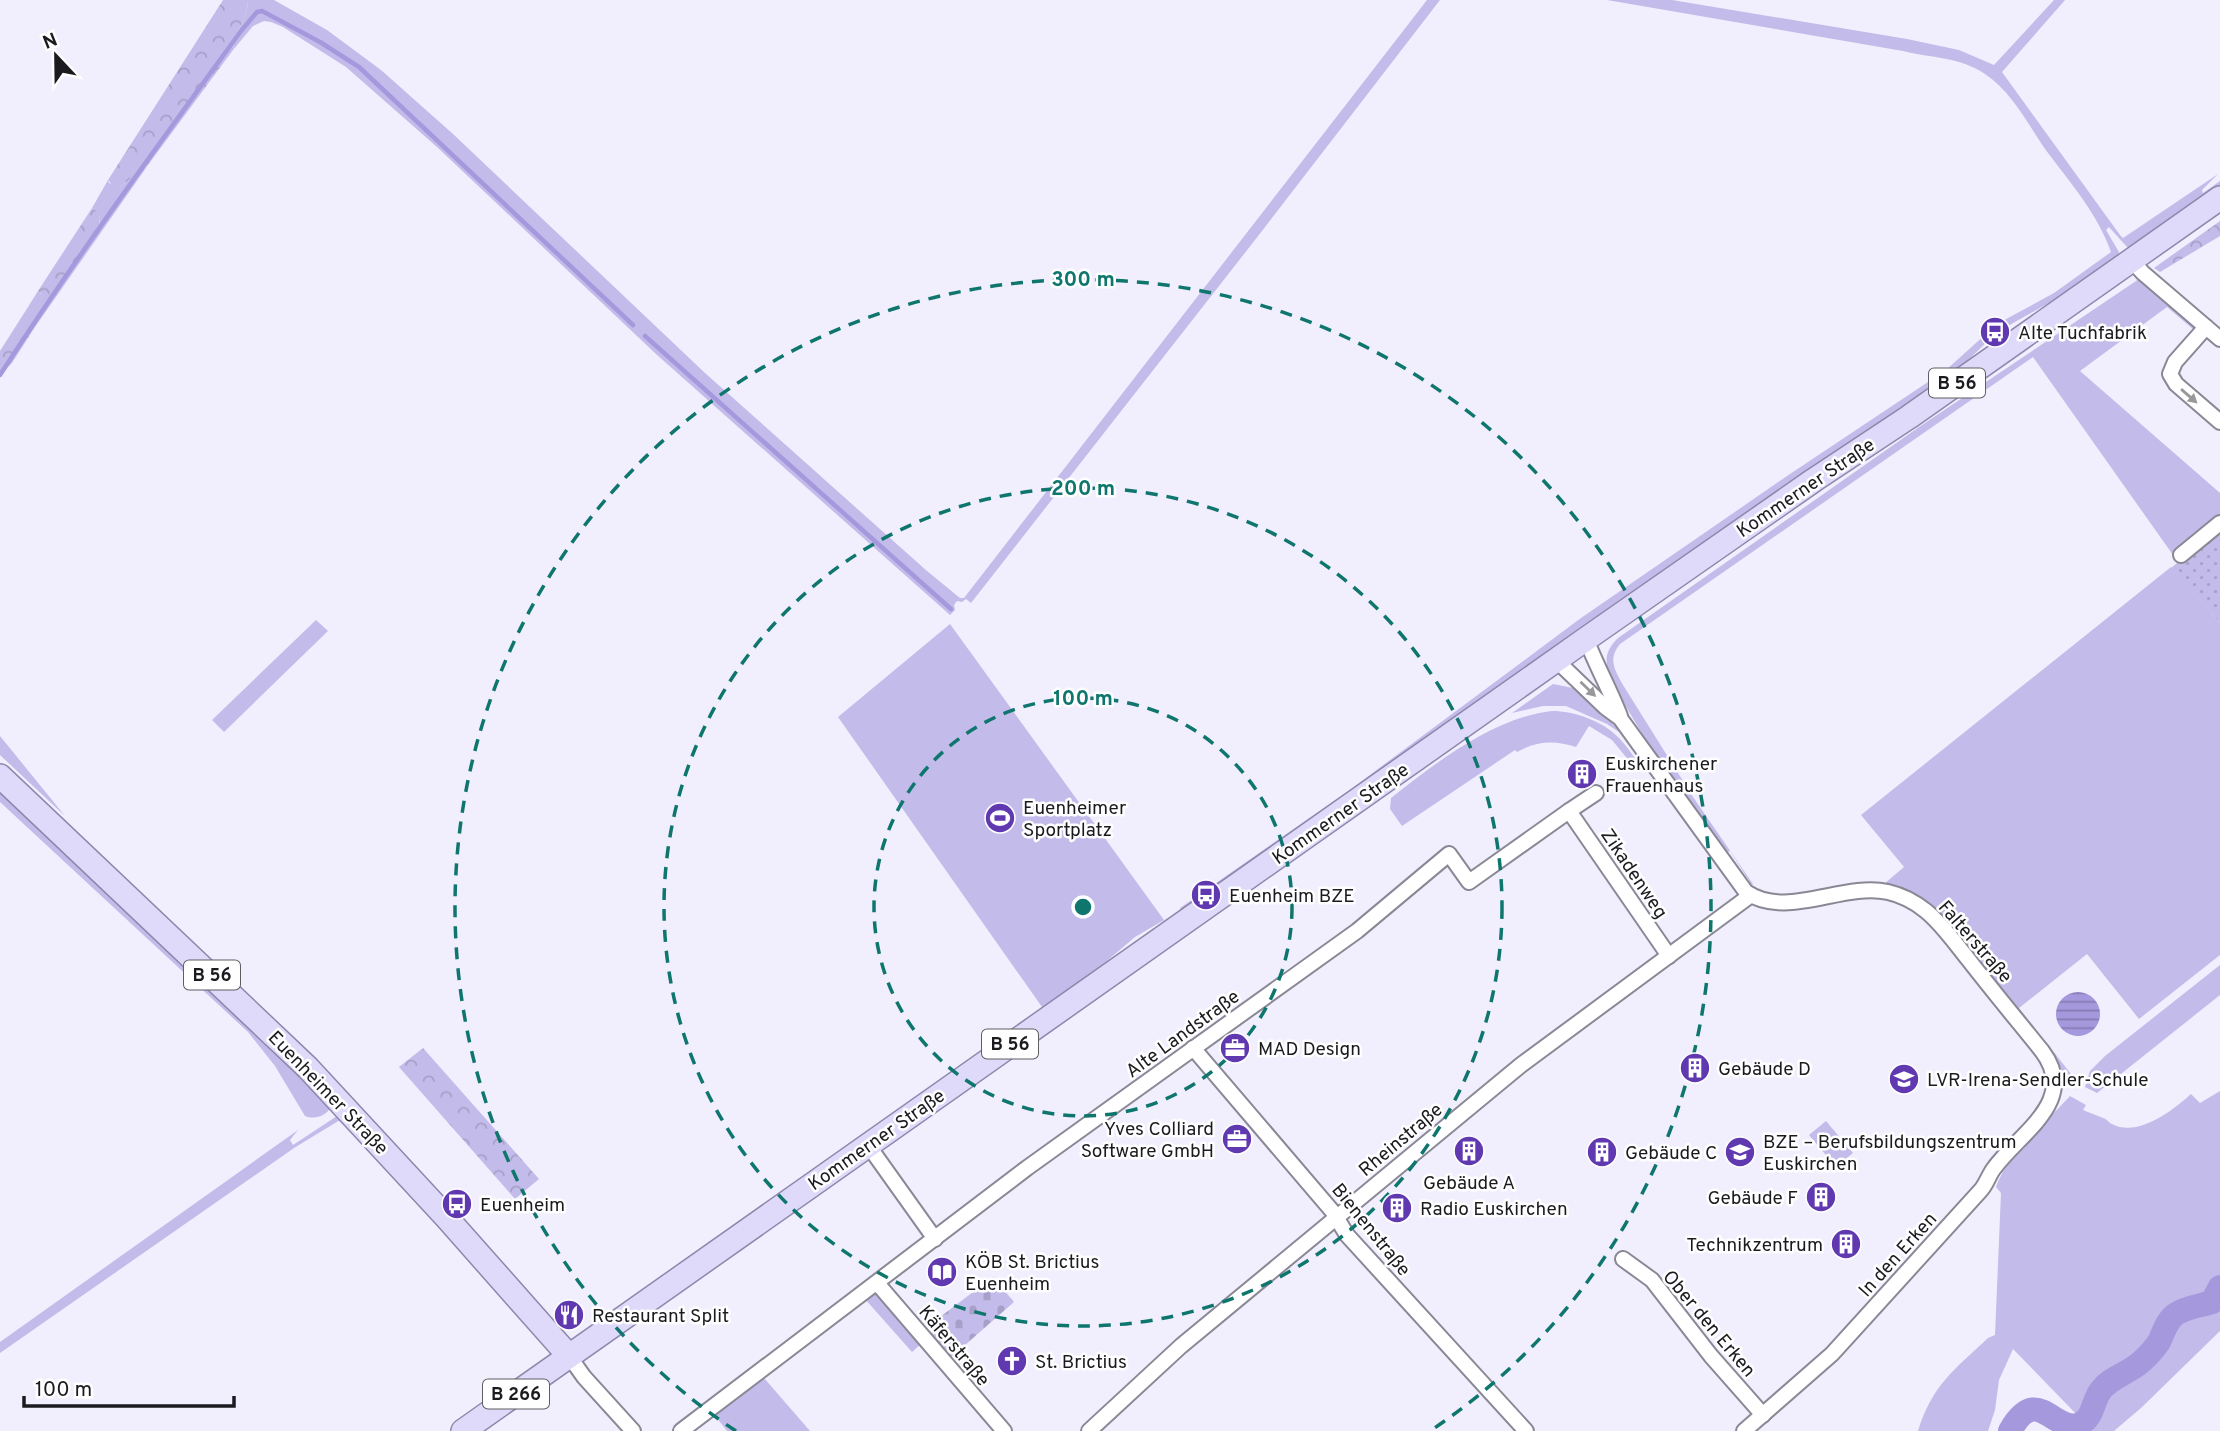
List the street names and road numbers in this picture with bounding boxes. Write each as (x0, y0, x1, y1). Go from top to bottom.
road number: B 56 (1929, 368, 1985, 398)
street label: Kommerner Straße (1732, 434, 1880, 544)
street label: Kommerner Straße (1268, 758, 1414, 871)
street label: Zikadenweg (1595, 825, 1672, 924)
street label: Falterstraße (1932, 896, 2017, 989)
road number: B 56 (184, 960, 240, 990)
street label: Alte Landstraße (1122, 985, 1245, 1084)
street label: Euenheimer Straße (262, 1026, 393, 1160)
road number: B 56 (982, 1030, 1038, 1058)
street label: Kommerner Straße (804, 1084, 950, 1197)
street label: Rheinstraße (1354, 1098, 1448, 1183)
street label: Bienenstraße (1326, 1179, 1415, 1282)
street label: In den Erken (1854, 1208, 1943, 1303)
street label: Ober den Erken (1657, 1266, 1760, 1383)
street label: Käferstraße (913, 1301, 994, 1392)
road number: B 266 (483, 1380, 549, 1408)

